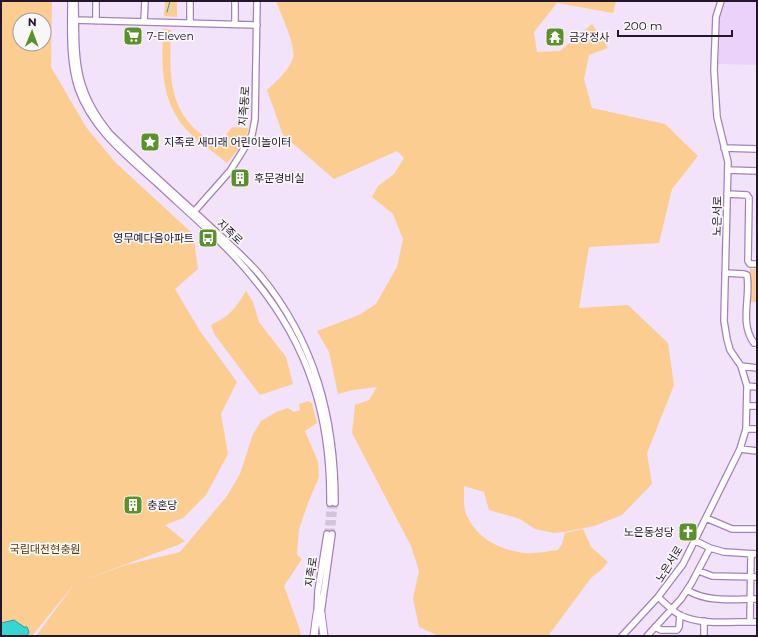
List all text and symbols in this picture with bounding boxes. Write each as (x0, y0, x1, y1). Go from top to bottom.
north arrow (12, 12, 52, 52)
scale bar (618, 12, 732, 38)
text: N (28, 15, 37, 29)
text: 200 m (624, 18, 663, 33)
supermarket icon: 7-Eleven (122, 25, 144, 47)
temple icon: 금강정사 (544, 26, 566, 48)
place label: 7-Eleven (147, 29, 194, 43)
place label: 금강정사 (569, 30, 609, 44)
street label: 지족동로 (236, 85, 252, 127)
place icon: 지족로 새미래 어린이놀이터 (139, 131, 161, 153)
place label: 지족로 새미래 어린이놀이터 (164, 135, 291, 149)
building icon: 후문경비실 (229, 167, 251, 189)
place label: 후문경비실 (254, 171, 305, 185)
street label: 노은서로 (710, 196, 724, 236)
street label: 지족로 (214, 217, 246, 247)
bus stop icon: 영무예다음아파트 (197, 227, 219, 249)
place label: 영무예다음아파트 (113, 231, 194, 245)
building icon: 충혼당 (122, 494, 144, 516)
place label: 충혼당 (147, 498, 177, 512)
church icon: 노은동성당 (677, 521, 699, 543)
place label: 노은동성당 (623, 525, 674, 539)
park label: 국립대전현충원 (10, 542, 80, 556)
street label: 노은서로 (652, 543, 686, 585)
street label: 지족로 (302, 556, 320, 588)

